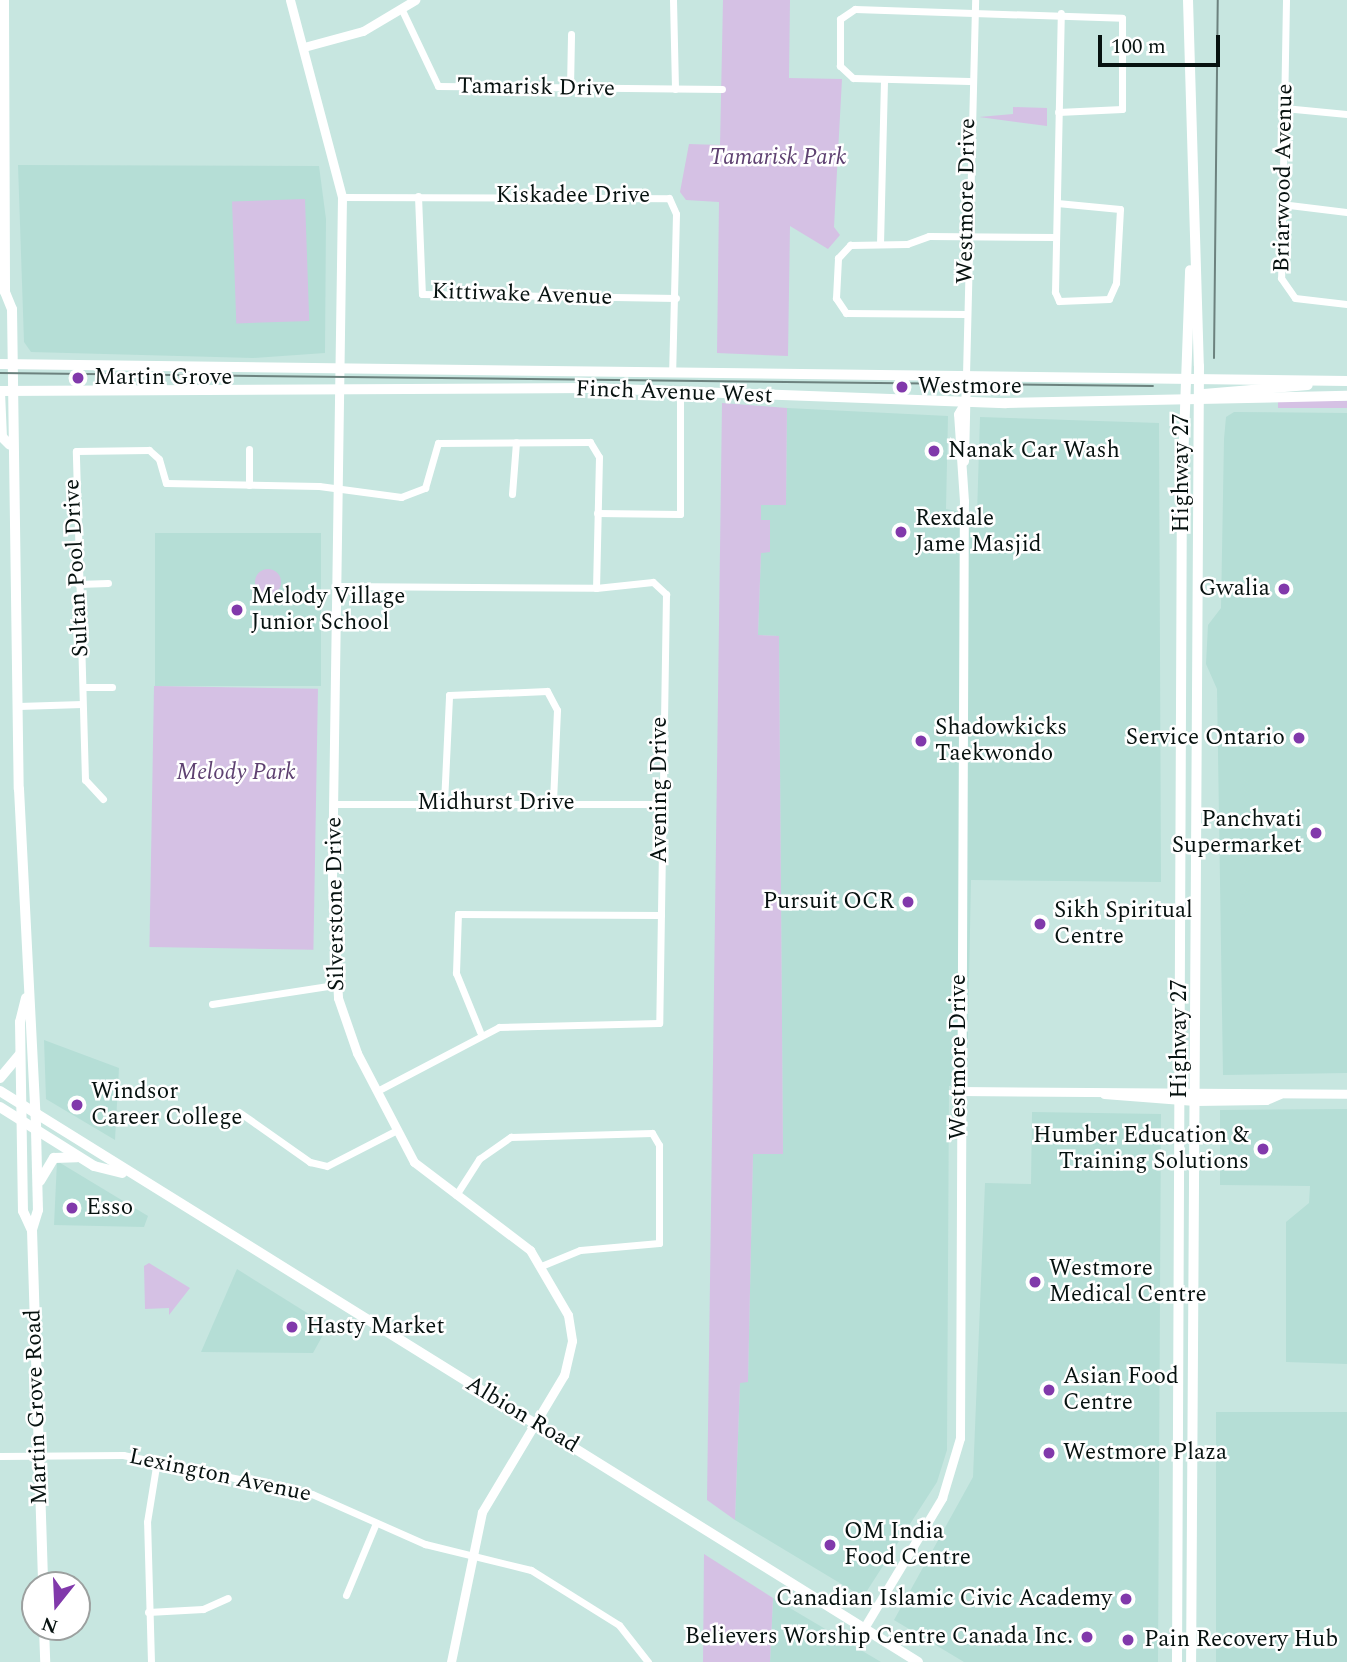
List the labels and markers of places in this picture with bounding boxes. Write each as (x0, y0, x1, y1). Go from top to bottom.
place label: Martin Grove (94, 364, 232, 392)
marker: Martin Grove (68, 368, 88, 388)
place label: Westmore (918, 373, 1022, 401)
marker: Westmore (892, 377, 912, 397)
place label: Nanak Car Wash (948, 437, 1120, 465)
marker: Nanak Car Wash (926, 443, 942, 459)
place label: Rexdale Jame Masjid (915, 505, 1042, 559)
marker: Rexdale Jame Masjid (893, 524, 909, 540)
place label: Gwalia (1199, 575, 1270, 603)
marker: Gwalia (1276, 581, 1292, 597)
place label: Melody Village Junior School (251, 583, 405, 637)
marker: Melody Village Junior School (229, 602, 245, 618)
place label: Shadowkicks Taekwondo (935, 714, 1067, 768)
place label: Service Ontario (1126, 724, 1285, 752)
marker: Service Ontario (1291, 730, 1307, 746)
marker: Shadowkicks Taekwondo (913, 733, 929, 749)
place label: Panchvati Supermarket (1172, 806, 1302, 860)
marker: Panchvati Supermarket (1308, 825, 1324, 841)
place label: Pursuit OCR (763, 888, 894, 916)
marker: Pursuit OCR (900, 894, 916, 910)
place label: Sikh Spiritual Centre (1054, 897, 1193, 951)
marker: Sikh Spiritual Centre (1032, 916, 1048, 932)
place label: Windsor Career College (91, 1078, 242, 1132)
marker: Windsor Career College (69, 1097, 85, 1113)
place label: Humber Education & Training Solutions (1033, 1122, 1249, 1176)
marker: Humber Education & Training Solutions (1255, 1141, 1271, 1157)
place label: Esso (86, 1194, 133, 1222)
marker: Esso (64, 1200, 80, 1216)
place label: Westmore Medical Centre (1049, 1255, 1207, 1309)
marker: Westmore Medical Centre (1027, 1274, 1043, 1290)
place label: Hasty Market (306, 1313, 445, 1341)
marker: Hasty Market (284, 1319, 300, 1335)
place label: Asian Food Centre (1063, 1363, 1179, 1417)
marker: Asian Food Centre (1041, 1382, 1057, 1398)
place label: Westmore Plaza (1063, 1439, 1227, 1467)
marker: Westmore Plaza (1041, 1445, 1057, 1461)
place label: OM India Food Centre (844, 1518, 971, 1572)
marker: OM India Food Centre (822, 1537, 838, 1553)
place label: Canadian Islamic Civic Academy (776, 1585, 1112, 1613)
marker: Canadian Islamic Civic Academy (1118, 1591, 1134, 1607)
place label: Believers Worship Centre Canada Inc. (685, 1623, 1073, 1651)
place label: Pain Recovery Hub (1144, 1626, 1338, 1654)
marker: Believers Worship Centre Canada Inc. (1079, 1629, 1095, 1645)
marker: Pain Recovery Hub (1118, 1630, 1138, 1650)

